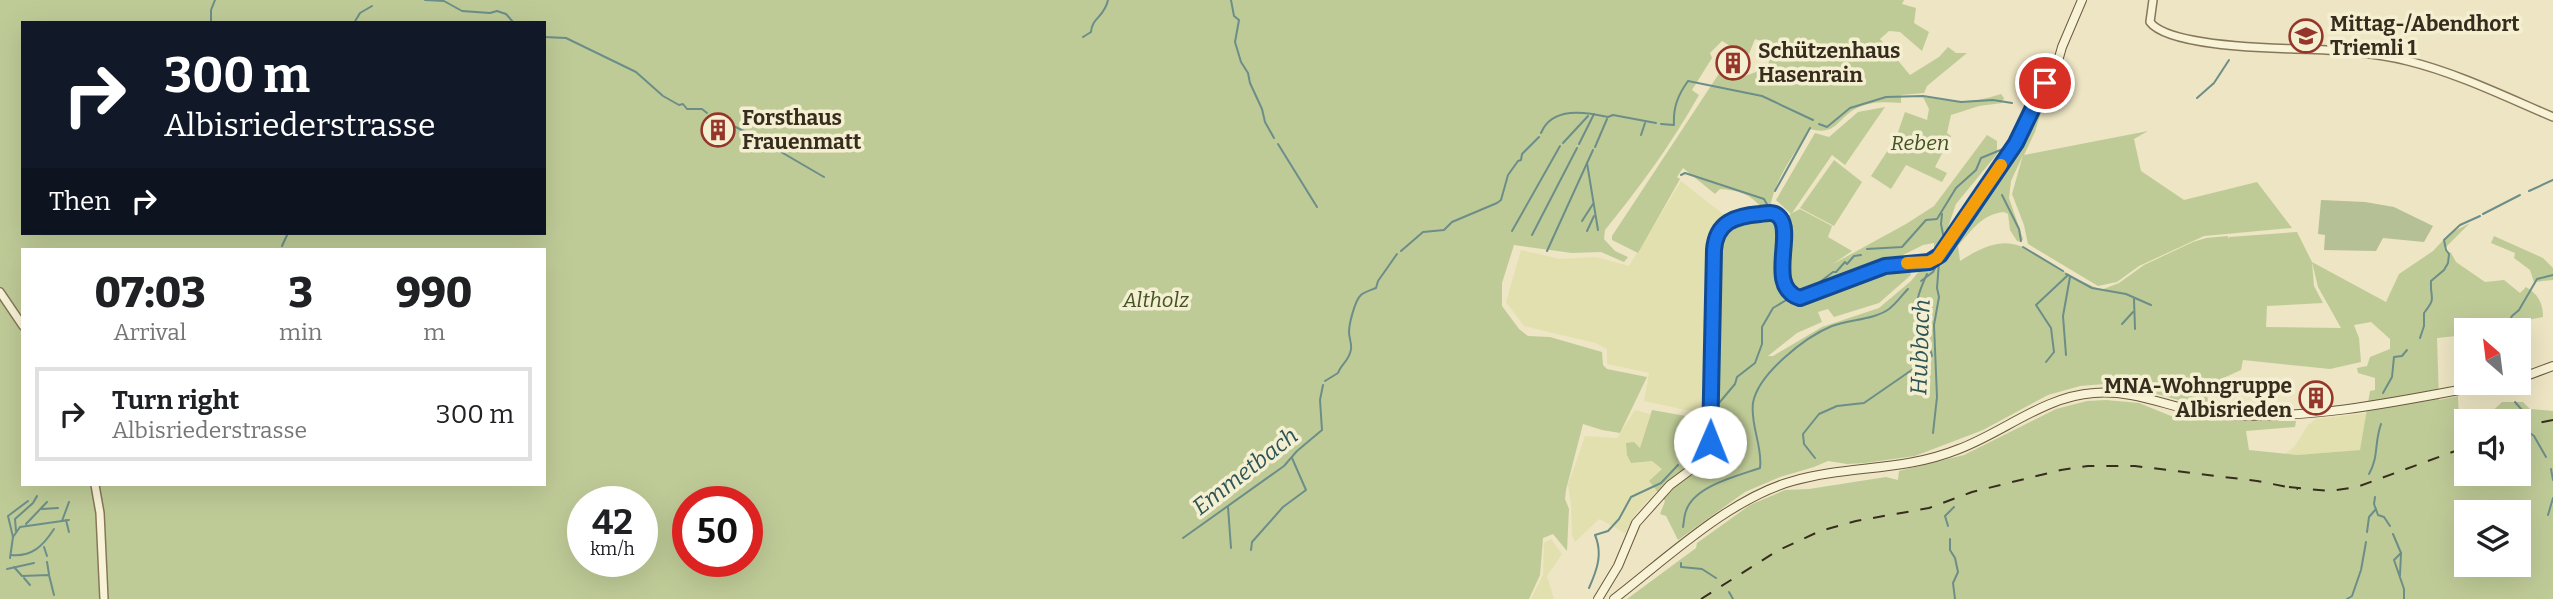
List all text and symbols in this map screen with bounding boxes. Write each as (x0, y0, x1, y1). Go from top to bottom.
place label: Mittag-/Abendhort Triemli 1 (2330, 11, 2520, 61)
school or university icon: Mittag-/Abendhort Triemli 1 (2287, 17, 2325, 55)
place label: Schützenhaus Hasenrain (1758, 38, 1900, 88)
building icon: Schützenhaus Hasenrain (1714, 44, 1752, 82)
text: 300 m (164, 46, 310, 105)
icon: right (49, 49, 140, 140)
pin (2015, 53, 2075, 113)
icon: arrive (2026, 64, 2064, 102)
place label: Forsthaus Frauenmatt (742, 105, 862, 155)
text: Albisriederstrasse (164, 106, 435, 144)
building icon: Forsthaus Frauenmatt (699, 111, 737, 149)
park label: Reben (1891, 130, 1950, 156)
icon: right (125, 182, 163, 220)
text: Then (49, 186, 111, 217)
text: 07:03 (95, 268, 205, 318)
text: 3 (289, 268, 313, 318)
text: 990 (396, 268, 472, 318)
park label: Altholz (1122, 287, 1189, 313)
water label: Hubbach (1904, 299, 1936, 395)
text: Arrival (114, 318, 186, 346)
text: min (279, 318, 322, 346)
text: m (423, 318, 445, 346)
north arrow (2454, 318, 2530, 396)
map controls (2454, 318, 2531, 577)
place label: MNA-Wohngruppe Albisrieden (2104, 373, 2292, 423)
building icon: MNA-Wohngruppe Albisrieden (2297, 379, 2335, 417)
text: Turn right (112, 385, 239, 416)
icon: right (53, 395, 91, 433)
text: 300 m (436, 399, 514, 430)
position arrow (1673, 405, 1747, 479)
button: sound (2454, 409, 2531, 486)
text: Albisriederstrasse (112, 416, 307, 444)
water label: Emmetbach (1187, 421, 1303, 521)
speed limit sign: 50 (672, 486, 763, 577)
button: layers (2454, 500, 2531, 577)
text: 42 (592, 501, 633, 543)
text: km/h (590, 538, 635, 560)

